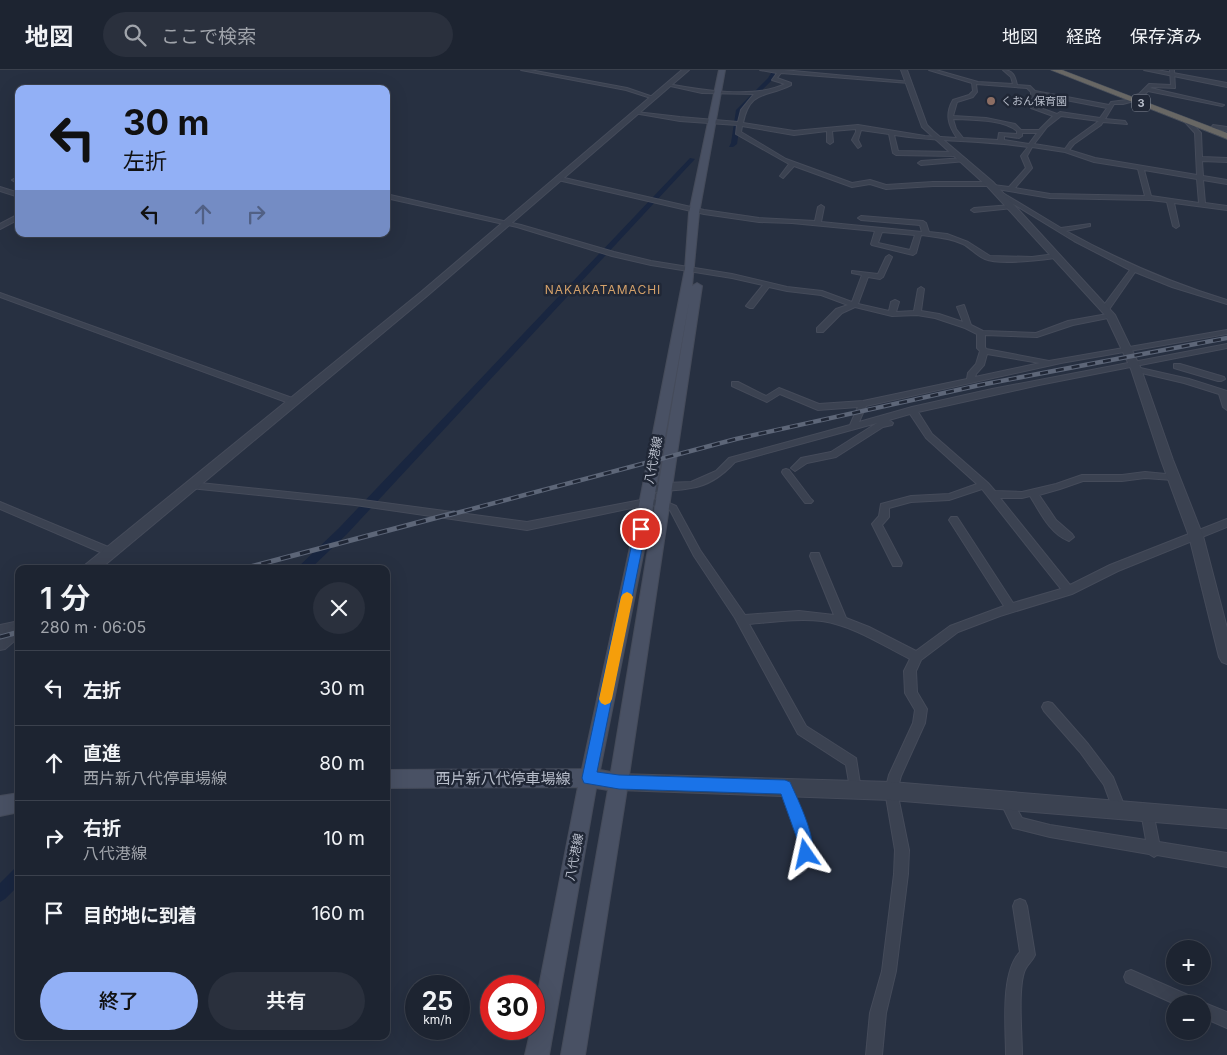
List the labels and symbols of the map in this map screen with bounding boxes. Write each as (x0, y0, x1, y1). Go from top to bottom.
place label: くおん保育園 (1001, 94, 1067, 108)
road number: 3 (1132, 94, 1150, 112)
marker: くおん保育園 (985, 95, 997, 107)
district label: NAKAKATAMACHI (545, 282, 661, 297)
street label: 八代港線 (641, 435, 665, 485)
pin (620, 508, 662, 550)
street label: 西片新八代停車場線 (435, 769, 571, 788)
position arrow (779, 827, 831, 879)
street label: 八代港線 (562, 832, 586, 882)
speed limit sign: 30 (480, 975, 545, 1040)

